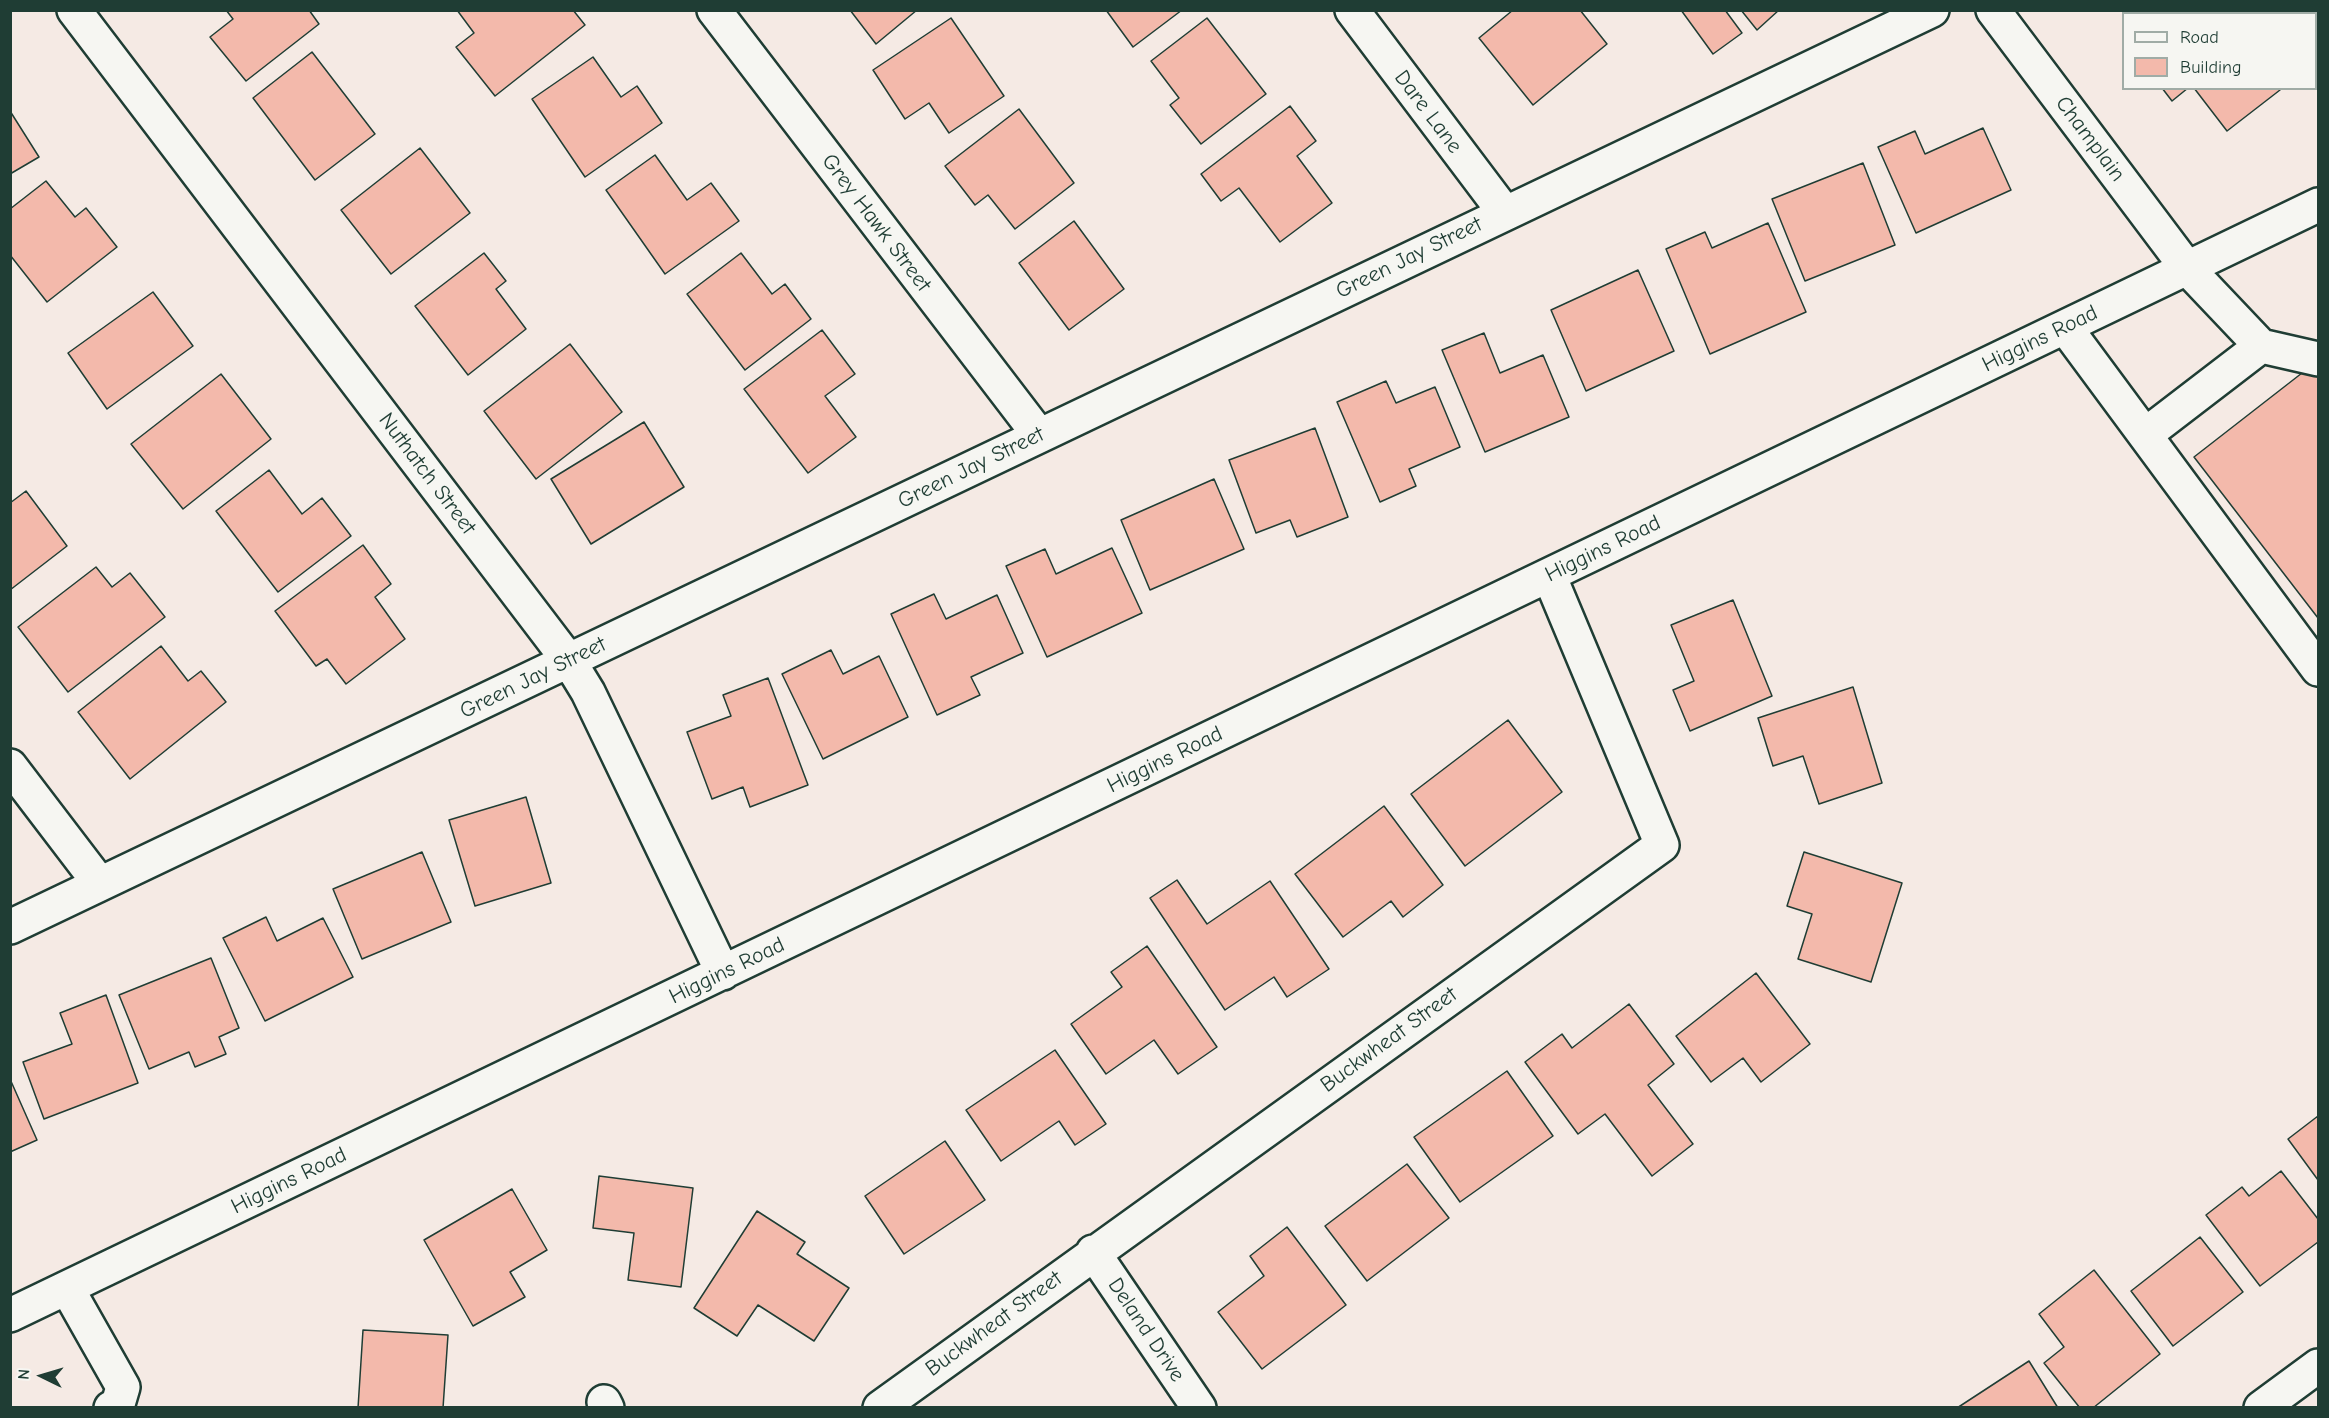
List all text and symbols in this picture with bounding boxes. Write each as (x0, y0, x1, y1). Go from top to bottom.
legend (2122, 12, 2317, 90)
text: Road (2180, 27, 2219, 48)
text: Building (2180, 57, 2242, 78)
street label: Dare Lane (1388, 65, 1468, 159)
street label: Champlain (2049, 91, 2131, 187)
street label: Grey Hawk Street (816, 149, 936, 297)
street label: Green Jay Street (1332, 211, 1486, 305)
street label: Higgins Road (1978, 300, 2102, 378)
street label: Nuthatch Street (373, 408, 481, 540)
street label: Green Jay Street (894, 421, 1048, 515)
street label: Higgins Road (1541, 510, 1665, 588)
street label: Green Jay Street (456, 631, 610, 725)
street label: Higgins Road (1103, 721, 1227, 799)
street label: Higgins Road (665, 932, 789, 1010)
street label: Buckwheat Street (1316, 982, 1462, 1098)
street label: Higgins Road (227, 1142, 351, 1220)
street label: Buckwheat Street (921, 1266, 1067, 1382)
street label: Deland Drive (1102, 1273, 1190, 1387)
north arrow (12, 1346, 72, 1406)
text: N (15, 1368, 33, 1380)

